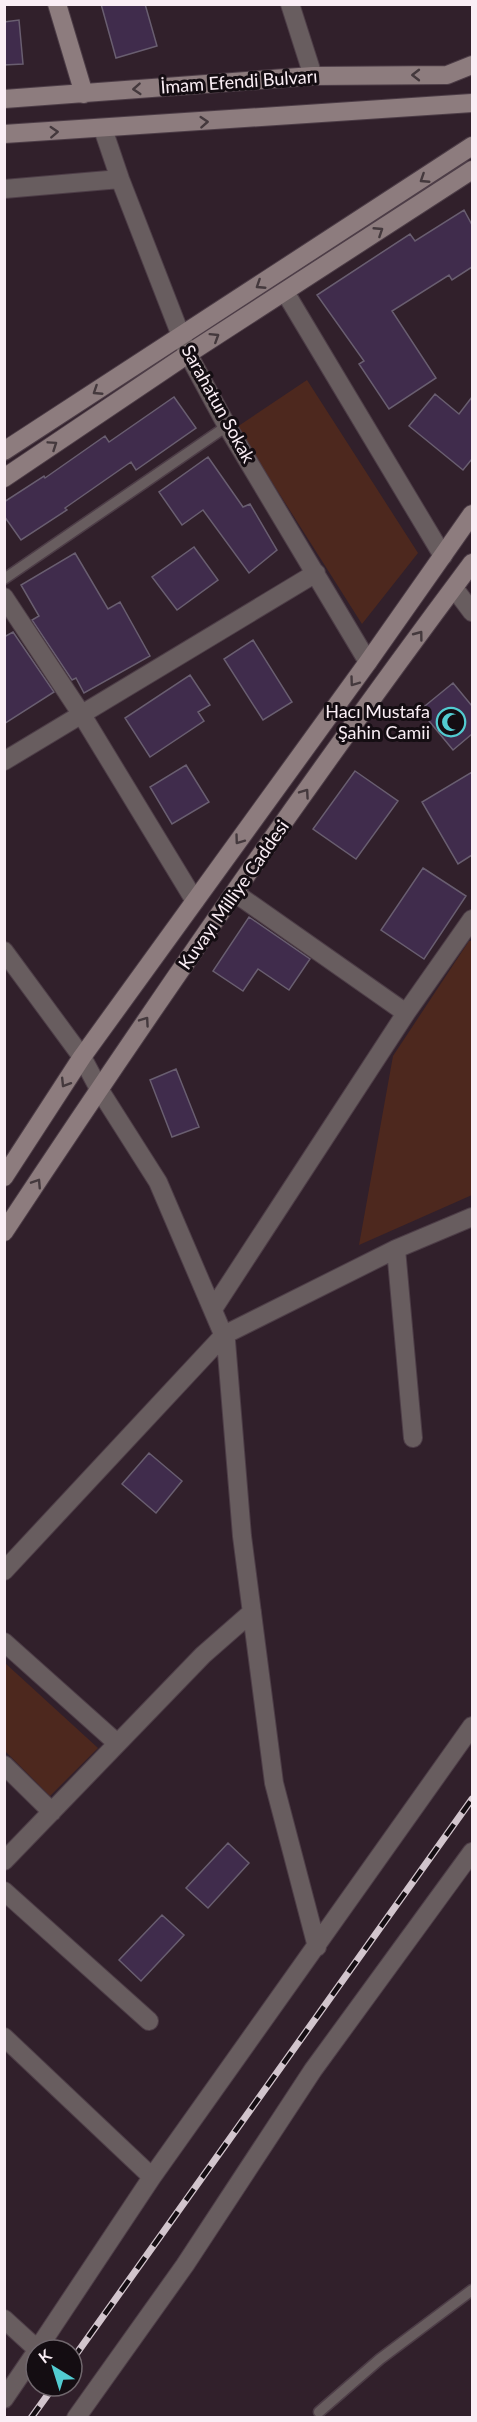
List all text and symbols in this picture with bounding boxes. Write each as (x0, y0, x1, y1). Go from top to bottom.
street label: İmam Efendi Bulvarı (160, 65, 318, 97)
one-way arrow (411, 69, 420, 81)
one-way arrow (133, 83, 142, 96)
one-way arrow (199, 116, 208, 129)
one-way arrow (49, 125, 58, 138)
one-way arrow (420, 172, 431, 183)
one-way arrow (372, 227, 383, 238)
one-way arrow (256, 277, 266, 289)
one-way arrow (209, 332, 219, 344)
street label: Sarahatun Sokak (177, 341, 261, 467)
one-way arrow (93, 384, 103, 396)
one-way arrow (47, 441, 58, 452)
one-way arrow (412, 630, 423, 641)
one-way arrow (350, 675, 361, 686)
place label: Hacı Mustafa Şahin Camii (325, 700, 430, 743)
mosque icon: Hacı Mustafa Şahin Camii (435, 706, 467, 738)
one-way arrow (298, 788, 309, 799)
street label: Kuvayı Milliye Caddesi (173, 816, 293, 973)
one-way arrow (235, 833, 246, 844)
one-way arrow (138, 1017, 149, 1028)
one-way arrow (61, 1077, 72, 1088)
one-way arrow (29, 1179, 40, 1190)
north arrow (24, 2338, 84, 2398)
text: K (34, 2344, 55, 2367)

